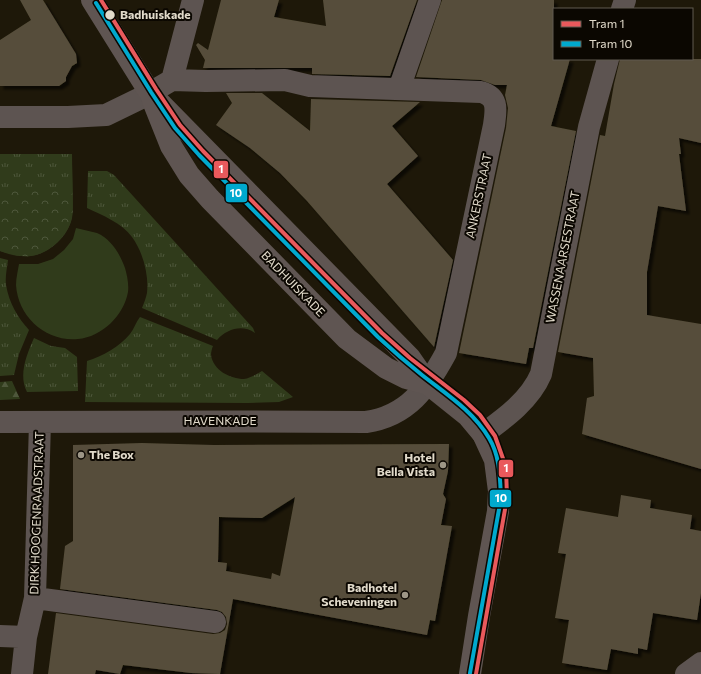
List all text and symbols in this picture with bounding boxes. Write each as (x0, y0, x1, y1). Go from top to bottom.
place label: Badhuiskade (120, 7, 191, 21)
marker: Badhuiskade (103, 8, 117, 22)
legend (553, 8, 693, 60)
text: Tram 1 (589, 16, 625, 30)
text: Tram 10 (589, 36, 633, 50)
street label: ANKERSTRAAT (462, 152, 494, 239)
line badge: 1 (213, 160, 229, 179)
text: 1 (219, 162, 224, 175)
line badge: 10 (225, 183, 248, 203)
text: 10 (230, 186, 242, 199)
street label: WASSENAARSESTRAAT (542, 189, 582, 324)
street label: BADHUISKADE (259, 248, 328, 319)
street label: HAVENKADE (183, 413, 257, 427)
street label: DIRK HOOGENRAADSTRAAT (26, 431, 46, 595)
place label: The Box (89, 447, 134, 461)
marker: The Box (76, 450, 86, 460)
place label: Hotel Bella Vista (377, 450, 435, 478)
line badge: 1 (498, 459, 514, 478)
marker: Hotel Bella Vista (438, 460, 448, 470)
text: 1 (504, 461, 509, 474)
line badge: 10 (489, 489, 512, 508)
text: 10 (495, 491, 507, 504)
place label: Badhotel Scheveningen (321, 580, 397, 608)
marker: Badhotel Scheveningen (400, 590, 410, 600)

